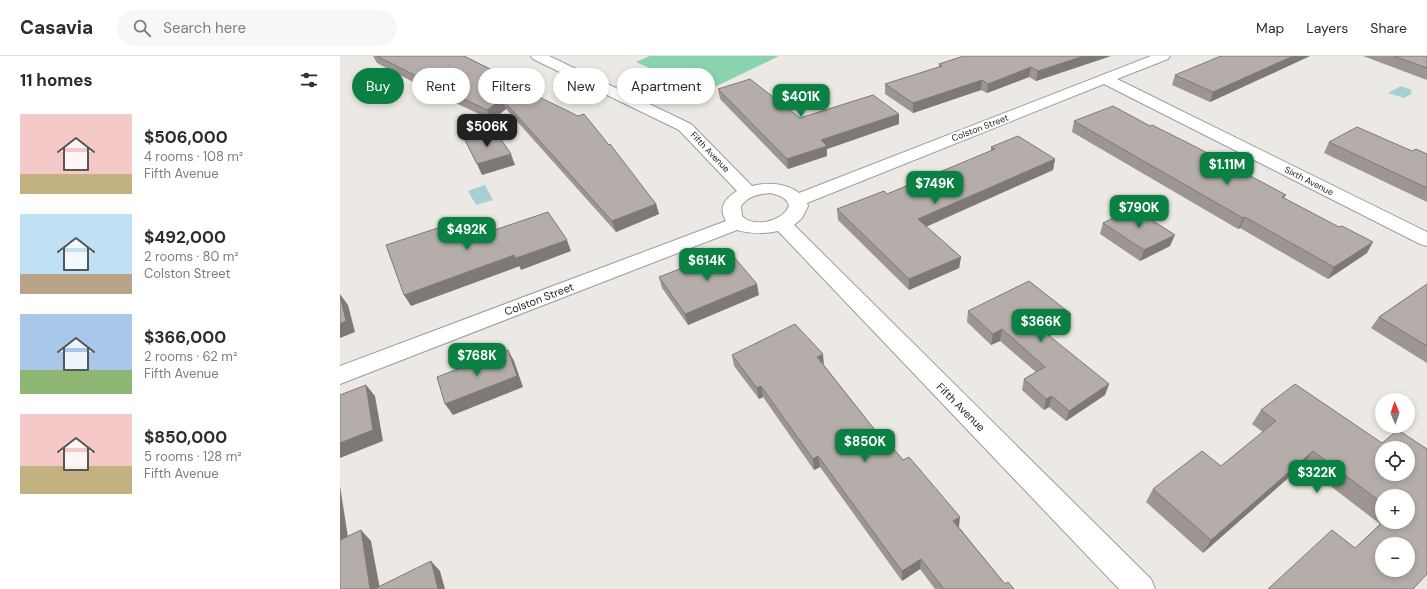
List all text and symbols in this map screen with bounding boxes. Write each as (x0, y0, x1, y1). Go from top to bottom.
search box (117, 10, 397, 46)
text: Casavia (20, 15, 93, 40)
icon: search (131, 17, 153, 39)
text: Search here (163, 18, 246, 38)
text: Map (1256, 19, 1284, 37)
text: Layers (1306, 19, 1348, 37)
text: Share (1370, 19, 1407, 37)
chip: Buy (352, 68, 404, 104)
chip: Rent (412, 68, 470, 104)
chip: Filters (478, 68, 545, 104)
chip: New (553, 68, 609, 104)
chip: Apartment (617, 68, 715, 104)
text: 11 homes (20, 69, 93, 91)
icon: filters (298, 69, 320, 91)
pin: $401K (773, 84, 829, 118)
text: $401K (782, 88, 820, 105)
street label: Colston Street (950, 111, 1011, 144)
pin: $506K (459, 114, 515, 148)
text: $506K (466, 118, 508, 135)
text: $506,000 (144, 126, 228, 148)
street label: Fifth Avenue (688, 129, 732, 175)
icon: home (52, 130, 100, 178)
text: 4 rooms · 108 m² (144, 148, 243, 165)
pin: $1.11M (1194, 152, 1260, 186)
text: $1.11M (1209, 156, 1245, 173)
street label: Sixth Avenue (1282, 164, 1336, 198)
text: Fifth Avenue (144, 165, 219, 182)
pin: $749K (907, 171, 963, 205)
text: $749K (915, 175, 955, 192)
pin: $790K (1111, 195, 1167, 229)
text: $790K (1119, 199, 1159, 216)
pin: $492K (439, 217, 495, 251)
text: $492K (447, 221, 487, 238)
text: $492,000 (144, 226, 226, 248)
icon: home (52, 230, 100, 278)
text: 2 rooms · 80 m² (144, 248, 239, 265)
pin: $614K (679, 248, 735, 282)
text: $614K (688, 252, 726, 269)
text: Colston Street (144, 265, 231, 282)
street label: Colston Street (502, 279, 576, 319)
pin: $366K (1013, 309, 1069, 343)
text: $366K (1021, 313, 1061, 330)
text: $366,000 (144, 326, 226, 348)
icon: home (52, 330, 100, 378)
pin: $768K (449, 343, 505, 377)
text: $768K (457, 347, 497, 364)
text: 2 rooms · 62 m² (144, 348, 237, 365)
text: Fifth Avenue (144, 365, 219, 382)
street label: Fifth Avenue (934, 380, 988, 434)
north arrow (1375, 393, 1415, 433)
map controls (1375, 393, 1415, 577)
text: $850,000 (144, 426, 227, 448)
pin: $850K (837, 429, 893, 463)
icon: home (52, 430, 100, 478)
text: $850K (844, 433, 886, 450)
button: locate (1375, 441, 1415, 481)
text: 5 rooms · 128 m² (144, 448, 242, 465)
pin: $322K (1289, 460, 1345, 494)
text: $322K (1297, 464, 1337, 481)
text: Fifth Avenue (144, 465, 219, 482)
button: + (1375, 489, 1415, 529)
button: − (1375, 537, 1415, 577)

